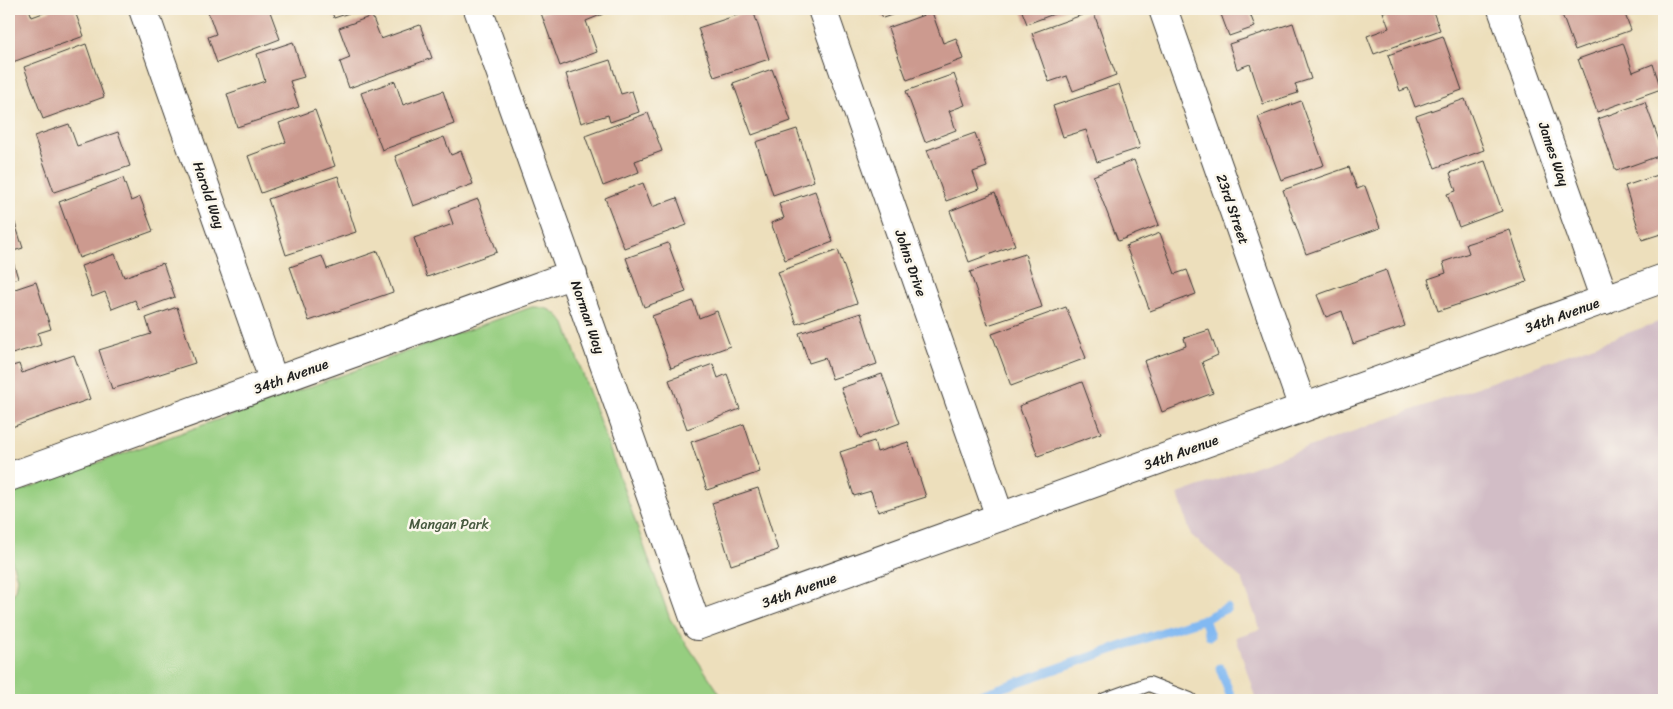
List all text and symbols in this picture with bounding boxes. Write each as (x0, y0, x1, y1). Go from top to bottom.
street label: James Way (1531, 118, 1576, 191)
street label: Harold Way (185, 158, 232, 233)
street label: 23rd Street (1209, 170, 1256, 248)
street label: Johns Drive (887, 225, 934, 300)
street label: Norman Way (563, 277, 612, 358)
street label: 34th Avenue (1521, 290, 1603, 341)
street label: 34th Avenue (250, 351, 332, 402)
street label: 34th Avenue (1140, 427, 1222, 478)
park label: Mangan Park (409, 512, 490, 537)
street label: 34th Avenue (758, 565, 840, 616)

